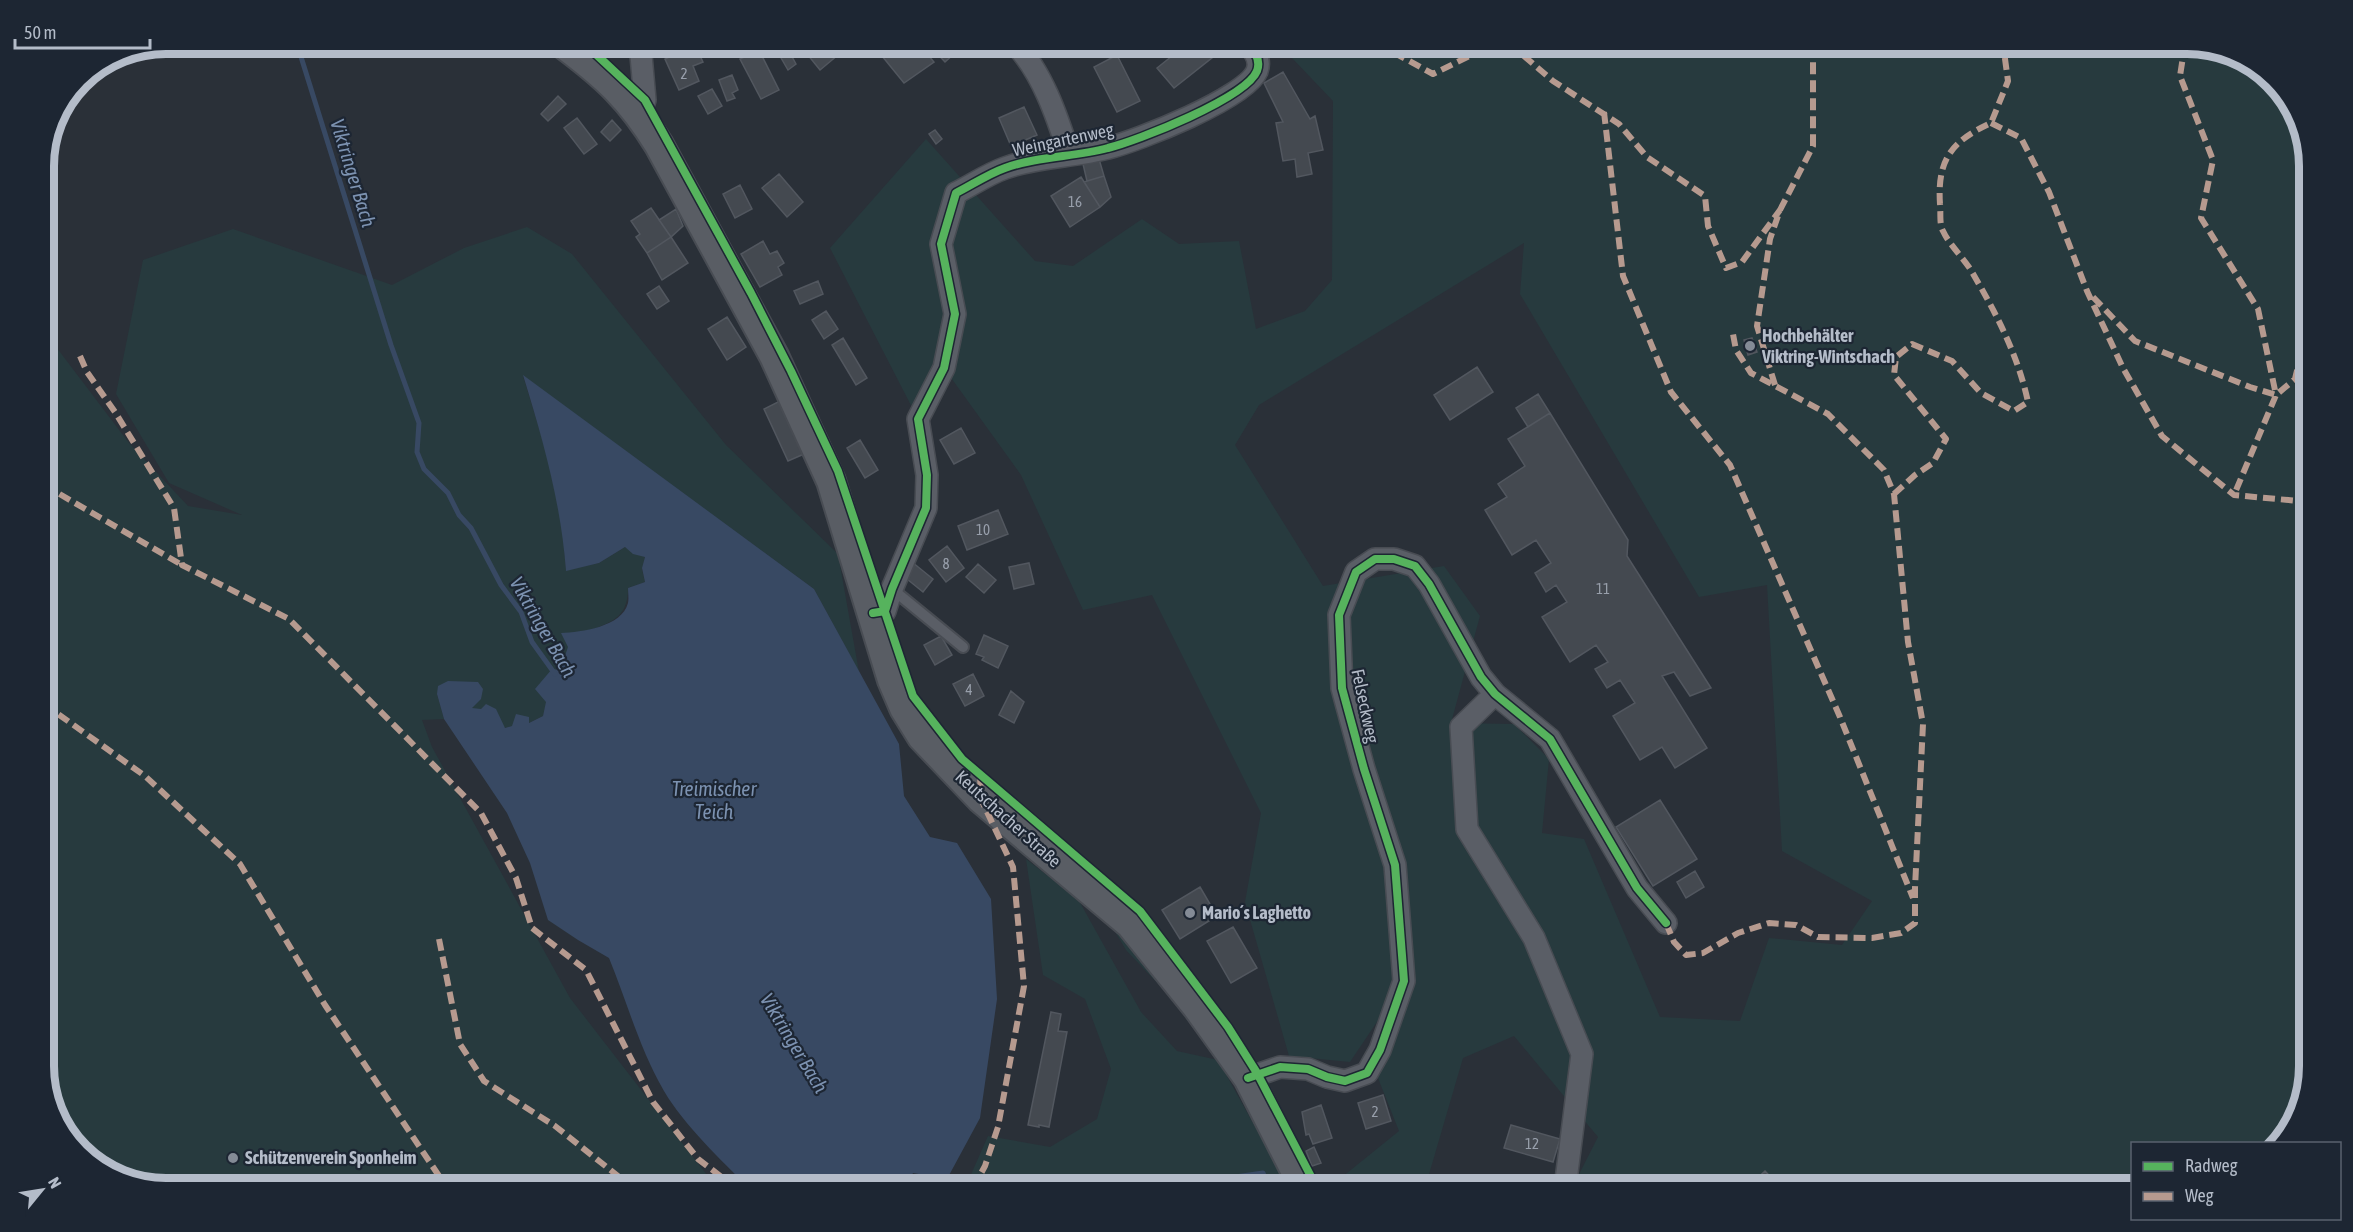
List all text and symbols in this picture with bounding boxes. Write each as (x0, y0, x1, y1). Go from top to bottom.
scale bar (15, 12, 150, 50)
text: 50 m (24, 22, 56, 43)
house number: 2 (680, 65, 688, 82)
water label: Viktringer Bach (326, 116, 381, 230)
street label: Weingartenweg (1010, 118, 1116, 160)
house number: 16 (1068, 193, 1082, 210)
place label: Hochbehälter Viktring-Wintschach (1761, 325, 1895, 367)
marker: Hochbehälter Viktring-Wintschach (1743, 339, 1757, 353)
house number: 10 (976, 521, 990, 538)
house number: 8 (942, 555, 950, 572)
water label: Viktringer Bach (506, 573, 581, 681)
house number: 11 (1596, 580, 1610, 597)
street label: Felseckweg (1347, 667, 1384, 745)
house number: 4 (965, 681, 973, 698)
street label: Keutschacher Straße (951, 766, 1065, 871)
water label: Treimischer Teich (672, 777, 757, 823)
place label: Mario´s Laghetto (1202, 902, 1311, 923)
marker: Mario´s Laghetto (1183, 906, 1197, 920)
water label: Viktringer Bach (756, 989, 833, 1097)
house number: 2 (1371, 1103, 1379, 1120)
house number: 12 (1525, 1135, 1539, 1152)
legend (2131, 1142, 2341, 1220)
place label: Schützenverein Sponheim (245, 1147, 417, 1168)
marker: Schützenverein Sponheim (226, 1151, 240, 1165)
text: Radweg (2185, 1155, 2238, 1176)
north arrow (12, 1160, 72, 1220)
text: N (45, 1174, 65, 1191)
text: Weg (2185, 1185, 2214, 1206)

